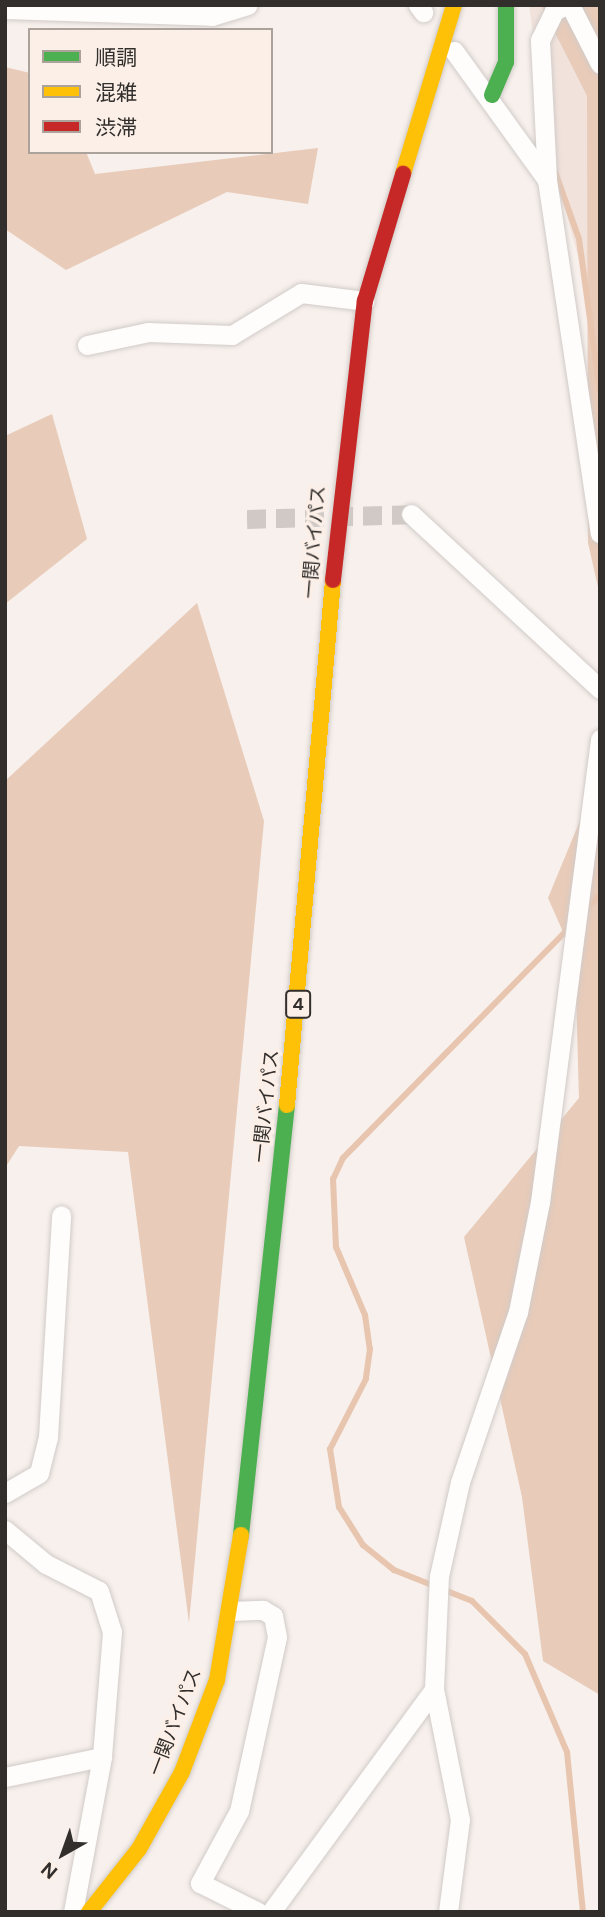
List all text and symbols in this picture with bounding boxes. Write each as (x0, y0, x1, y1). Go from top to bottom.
legend (28, 28, 273, 154)
text: 順調 (95, 44, 137, 72)
text: 混雑 (95, 79, 137, 107)
text: 渋滞 (95, 114, 137, 142)
street label: 一関バイパス (298, 484, 330, 600)
road number: 4 (284, 989, 312, 1018)
street label: 一関バイパス (249, 1048, 283, 1164)
street label: 一関バイパス (144, 1665, 206, 1779)
north arrow (28, 1819, 98, 1889)
text: N (36, 1856, 63, 1885)

